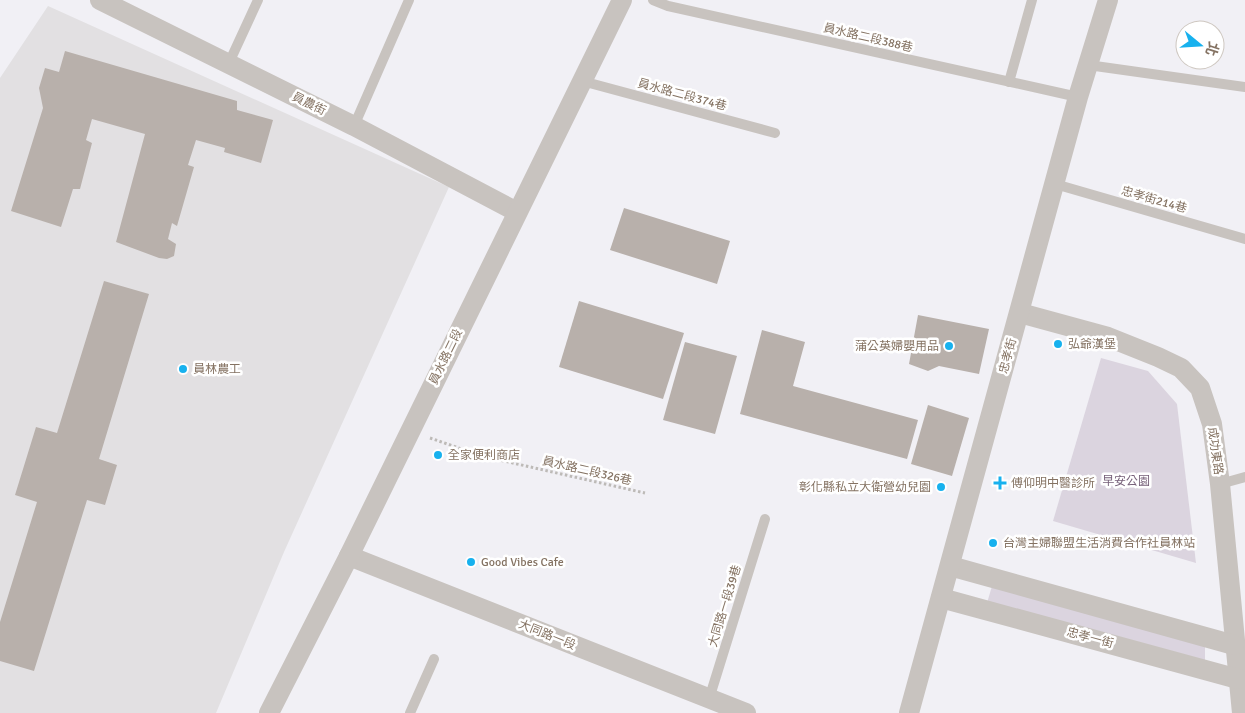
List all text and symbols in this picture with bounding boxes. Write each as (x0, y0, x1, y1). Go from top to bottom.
street label: 員水路二段388巷 (822, 20, 914, 56)
north arrow (1175, 20, 1225, 70)
text: 北 (1202, 40, 1222, 58)
street label: 員水路二段374巷 (636, 76, 728, 114)
street label: 員農街 (290, 89, 328, 119)
street label: 忠孝街214巷 (1120, 183, 1188, 217)
street label: 員水路二段 (426, 327, 466, 387)
street label: 忠孝街 (996, 337, 1020, 375)
place label: 弘爺漢堡 (1068, 337, 1116, 352)
marker: 弘爺漢堡 (1052, 338, 1064, 350)
place label: 蒲公英婦嬰用品 (855, 339, 939, 354)
marker: 蒲公英婦嬰用品 (943, 340, 955, 352)
place label: 員林農工 (193, 362, 241, 377)
marker: 員林農工 (177, 363, 189, 375)
street label: 成功東路 (1204, 426, 1226, 476)
place label: 全家便利商店 (448, 448, 520, 463)
marker: 全家便利商店 (432, 449, 444, 461)
street label: 員水路二段326巷 (541, 453, 633, 489)
park label: 早安公園 (1102, 474, 1150, 489)
marker: 傅仰明中醫診所 (993, 476, 1007, 490)
place label: 傅仰明中醫診所 (1011, 476, 1095, 491)
place label: 彰化縣私立大衛營幼兒園 (799, 480, 931, 495)
marker: 彰化縣私立大衛營幼兒園 (935, 481, 947, 493)
place label: 台灣主婦聯盟生活消費合作社員林站 (1003, 536, 1195, 551)
marker: 台灣主婦聯盟生活消費合作社員林站 (987, 537, 999, 549)
place label: Good Vibes Cafe (481, 555, 564, 570)
marker: Good Vibes Cafe (465, 556, 477, 568)
street label: 大同路一段39巷 (705, 563, 745, 649)
street label: 大同路一段 (516, 617, 578, 653)
street label: 忠孝一街 (1065, 625, 1115, 651)

